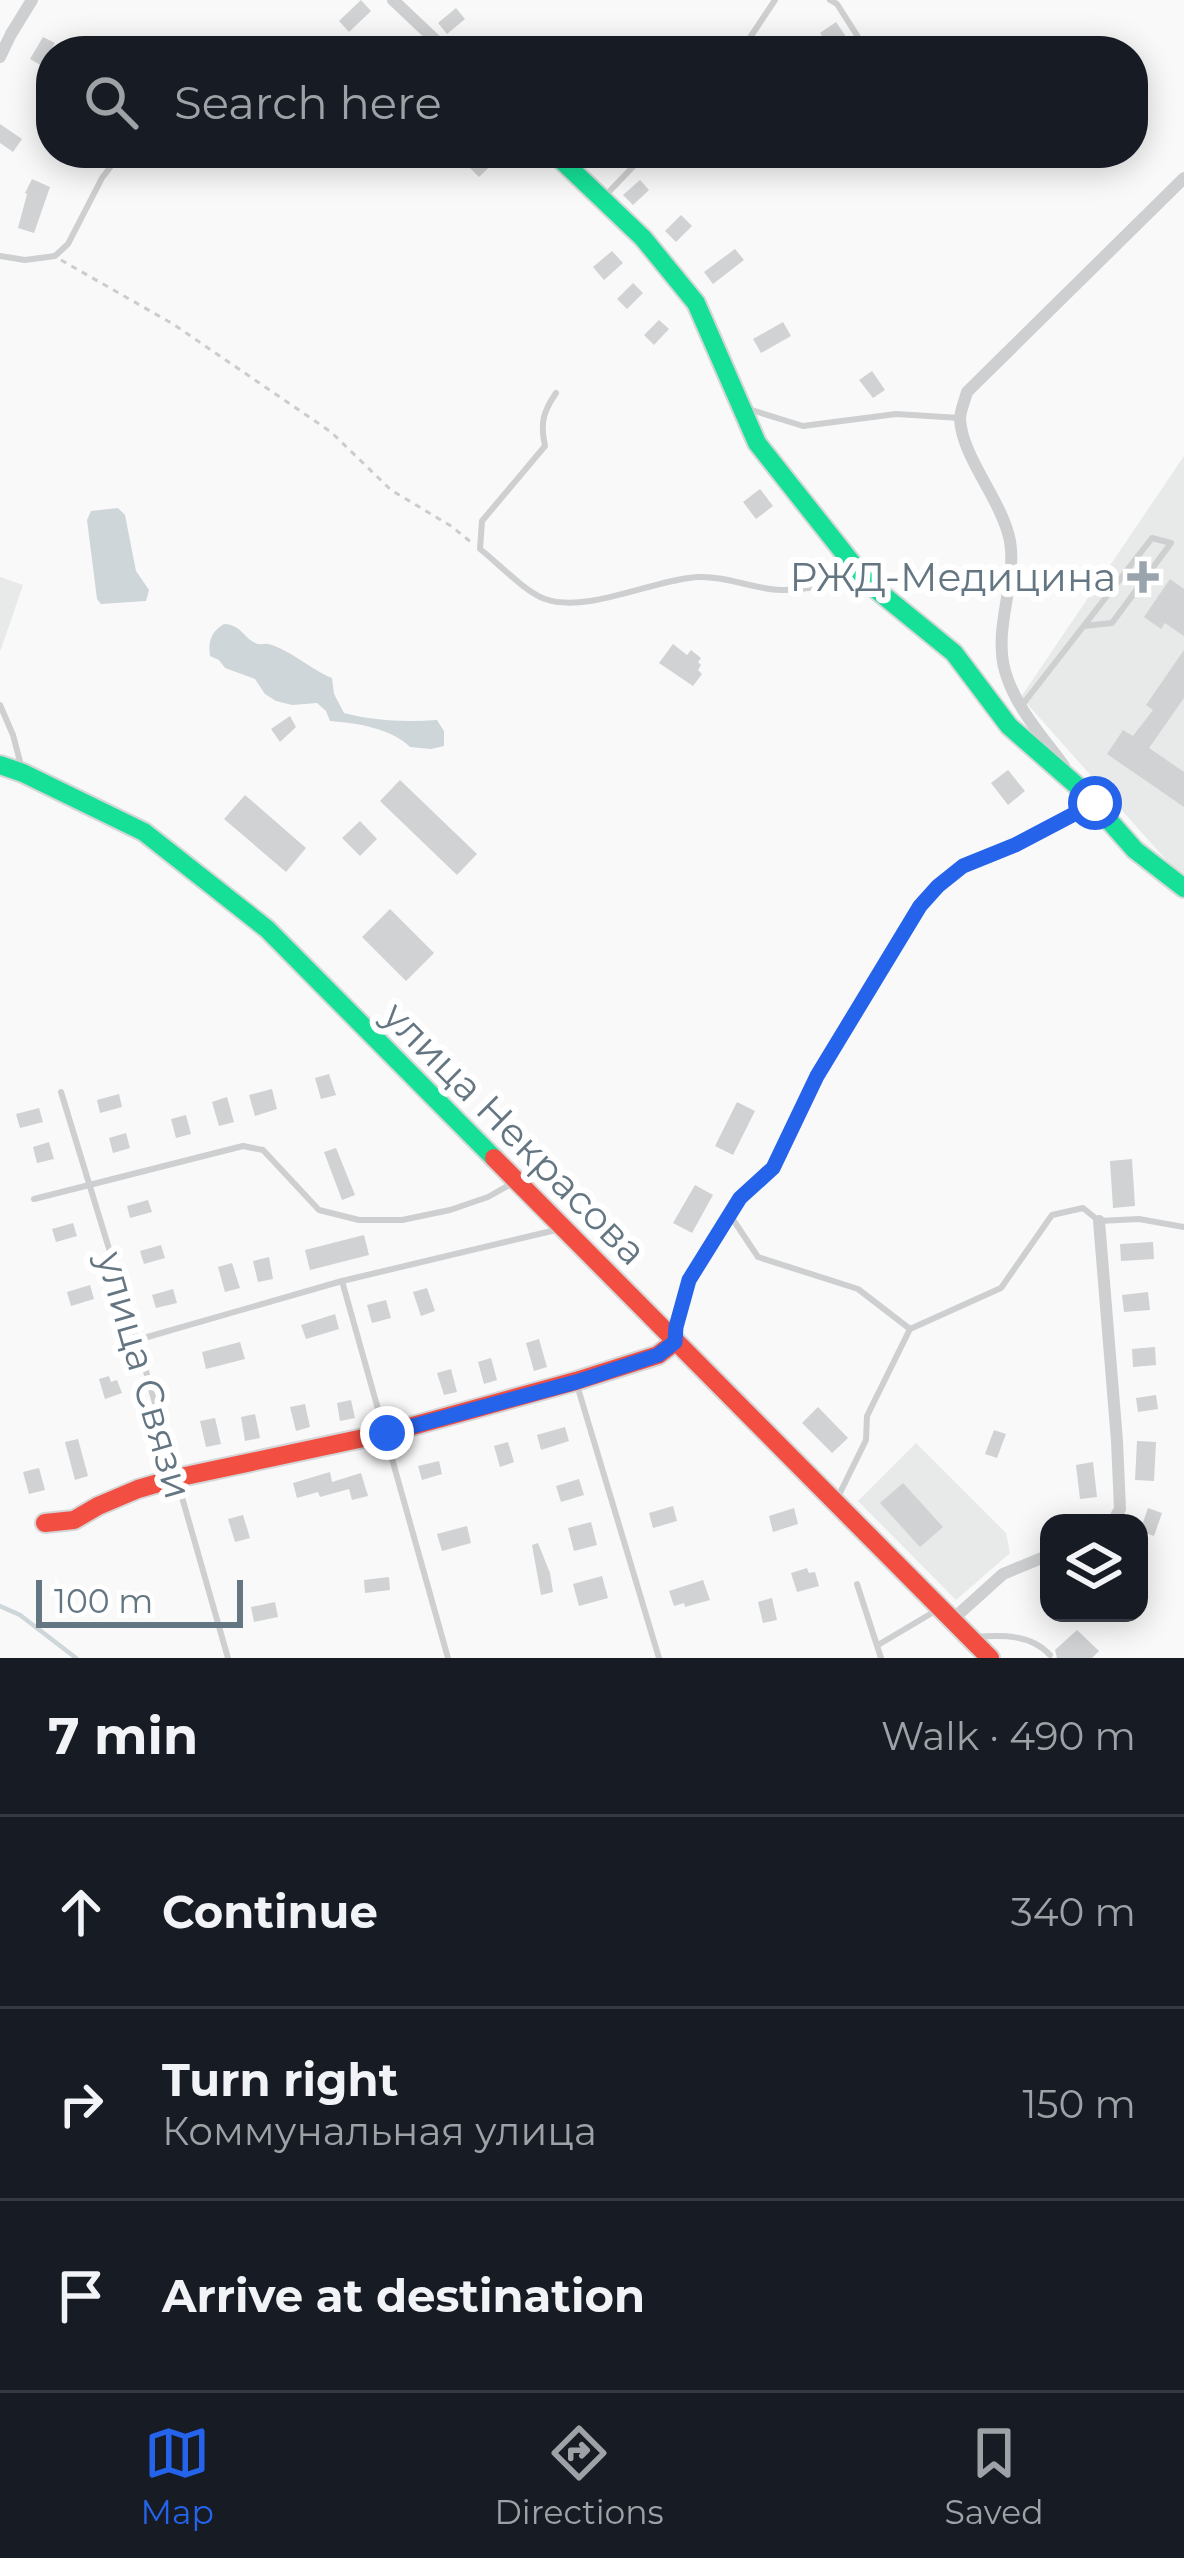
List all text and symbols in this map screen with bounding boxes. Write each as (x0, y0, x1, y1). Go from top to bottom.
search box (36, 36, 1148, 168)
icon: search (78, 69, 144, 135)
text: Search here (174, 75, 442, 130)
place label: РЖД-Медицина (790, 553, 1116, 601)
marker: РЖД-Медицина (1127, 561, 1159, 593)
route start (1068, 776, 1122, 830)
street label: улица Некрасова (373, 991, 657, 1275)
street label: улица Связи (87, 1245, 203, 1504)
route end (360, 1406, 414, 1460)
map controls (1040, 1514, 1148, 1622)
button: layers (1040, 1514, 1148, 1622)
scale bar (36, 1574, 243, 1627)
text: 100 m (54, 1581, 153, 1621)
text: 7 min (48, 1705, 198, 1767)
text: Walk · 490 m (881, 1712, 1136, 1760)
icon: ahead (48, 1879, 114, 1945)
text: Continue (162, 1884, 378, 1939)
text: 340 m (1011, 1888, 1136, 1936)
text: Turn right (162, 2052, 398, 2107)
icon: right (48, 2071, 114, 2137)
text: 150 m (1022, 2080, 1136, 2128)
text: Коммунальная улица (162, 2107, 597, 2155)
icon: arrive (48, 2263, 114, 2329)
text: Arrive at destination (162, 2268, 645, 2323)
tab: Map (140, 2420, 214, 2532)
tab: Directions (495, 2420, 664, 2532)
tab: Saved (944, 2420, 1044, 2532)

